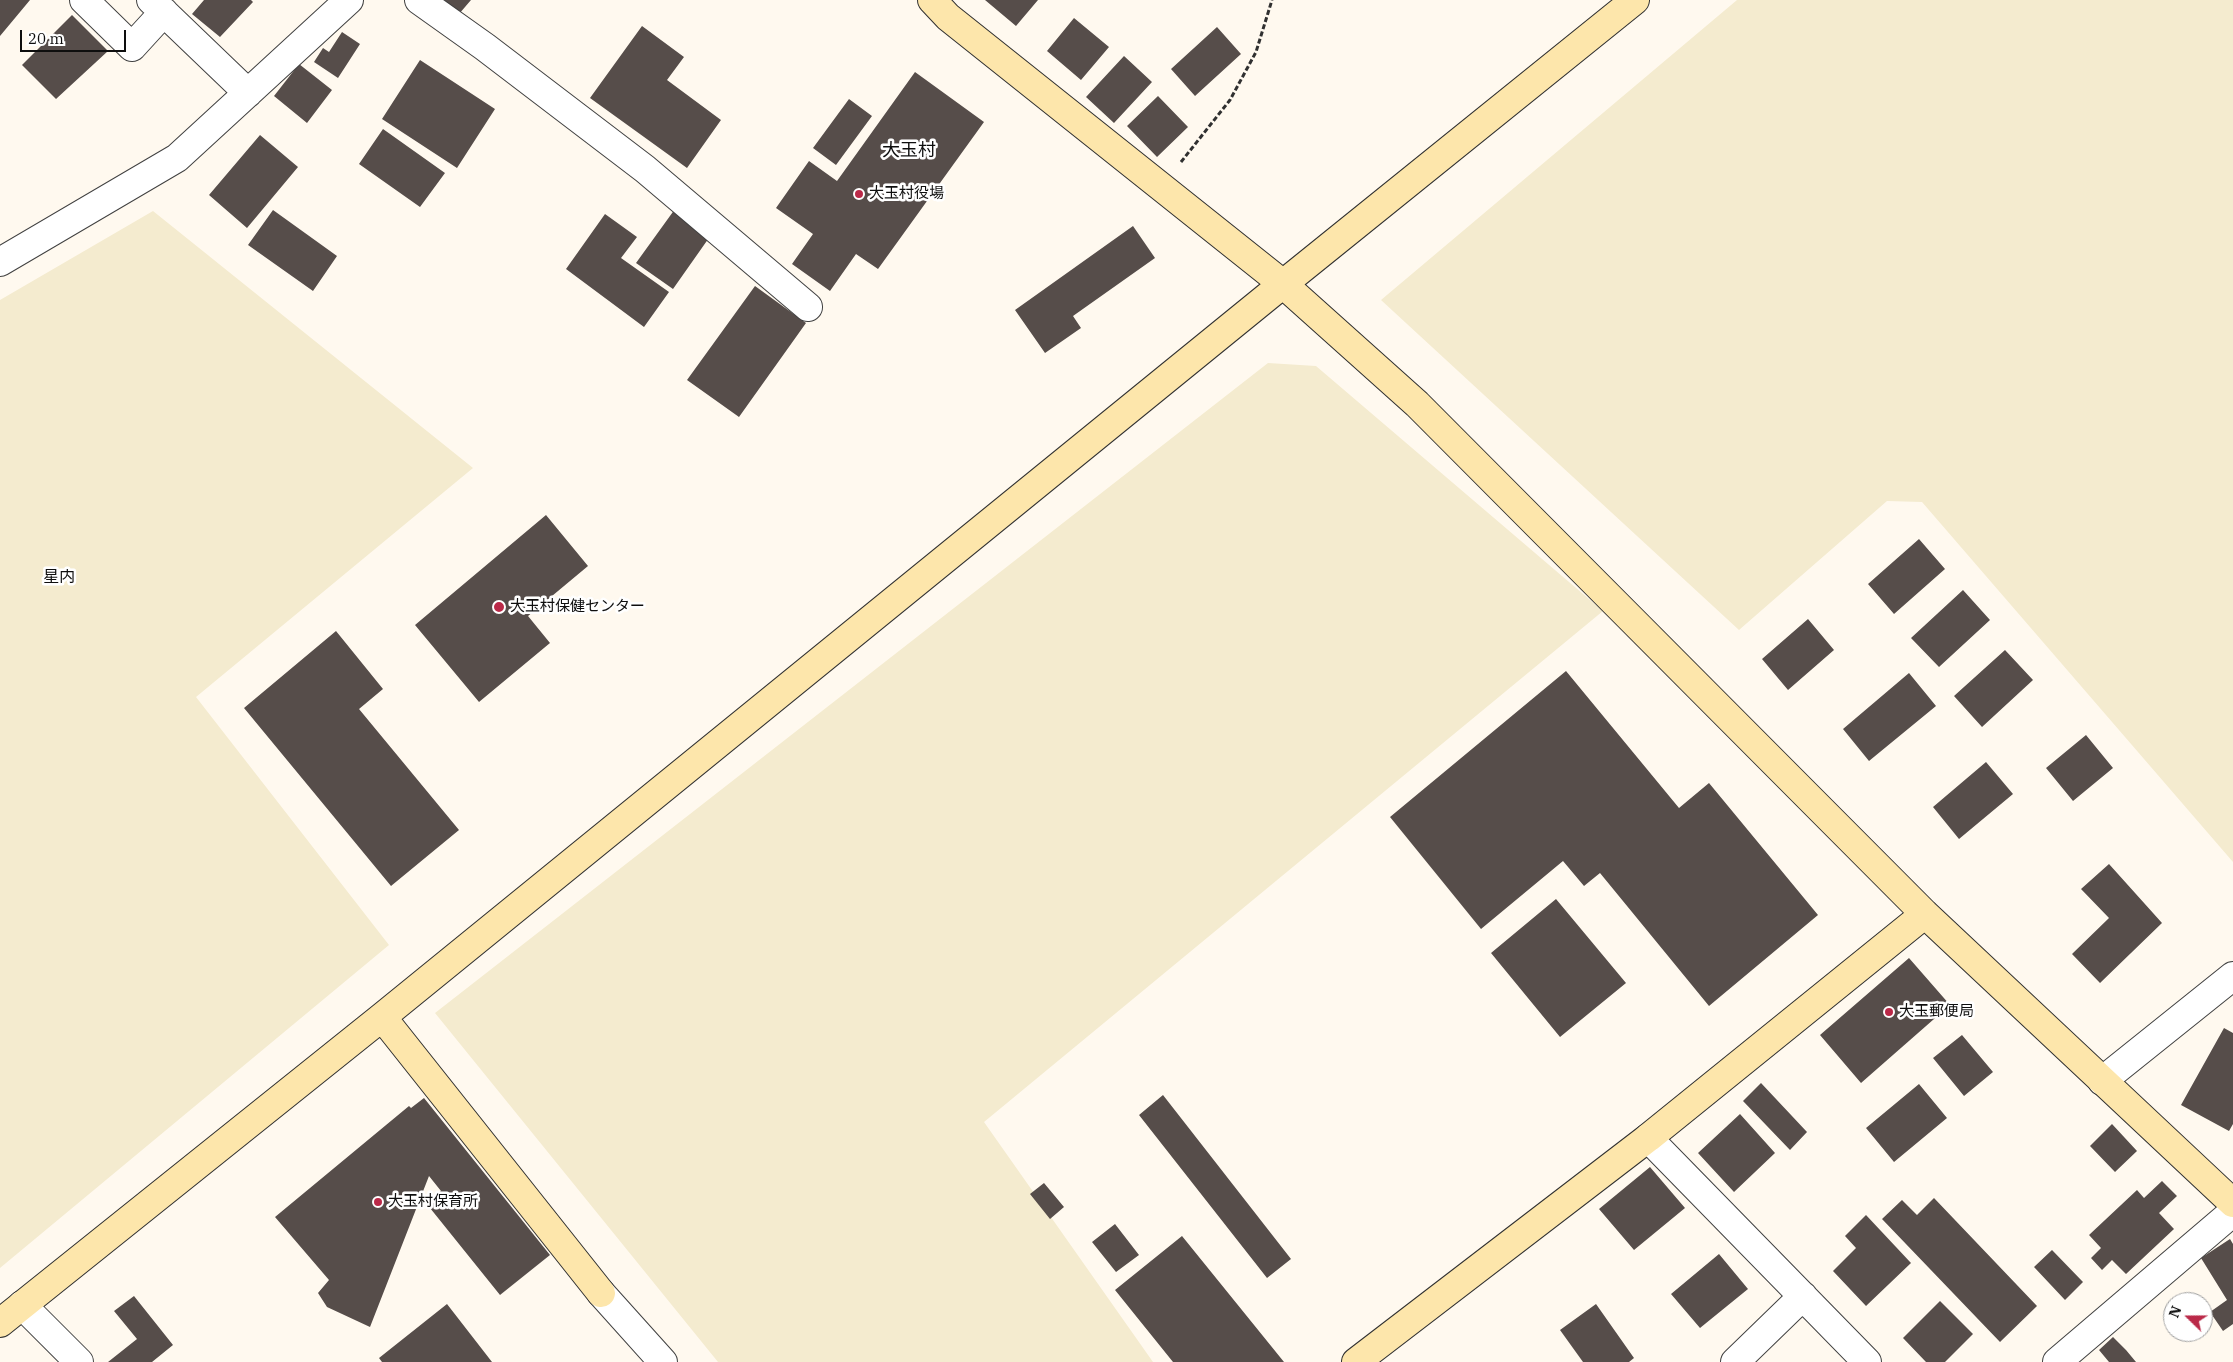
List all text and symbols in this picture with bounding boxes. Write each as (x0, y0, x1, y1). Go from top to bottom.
scale bar (22, 20, 129, 52)
text: 20 m (28, 29, 64, 48)
district label: 大玉村 (882, 140, 936, 162)
place label: 大玉村役場 (869, 185, 944, 203)
marker: 大玉村役場 (853, 188, 865, 200)
district label: 星内 (43, 567, 75, 587)
place label: 大玉村保健センター (510, 598, 645, 616)
marker: 大玉村保健センター (492, 600, 506, 614)
place label: 大玉郵便局 (1899, 1003, 1974, 1021)
marker: 大玉郵便局 (1883, 1006, 1895, 1018)
place label: 大玉村保育所 (388, 1193, 478, 1211)
marker: 大玉村保育所 (372, 1196, 384, 1208)
north arrow (2163, 1292, 2213, 1342)
text: N (2165, 1303, 2185, 1320)

